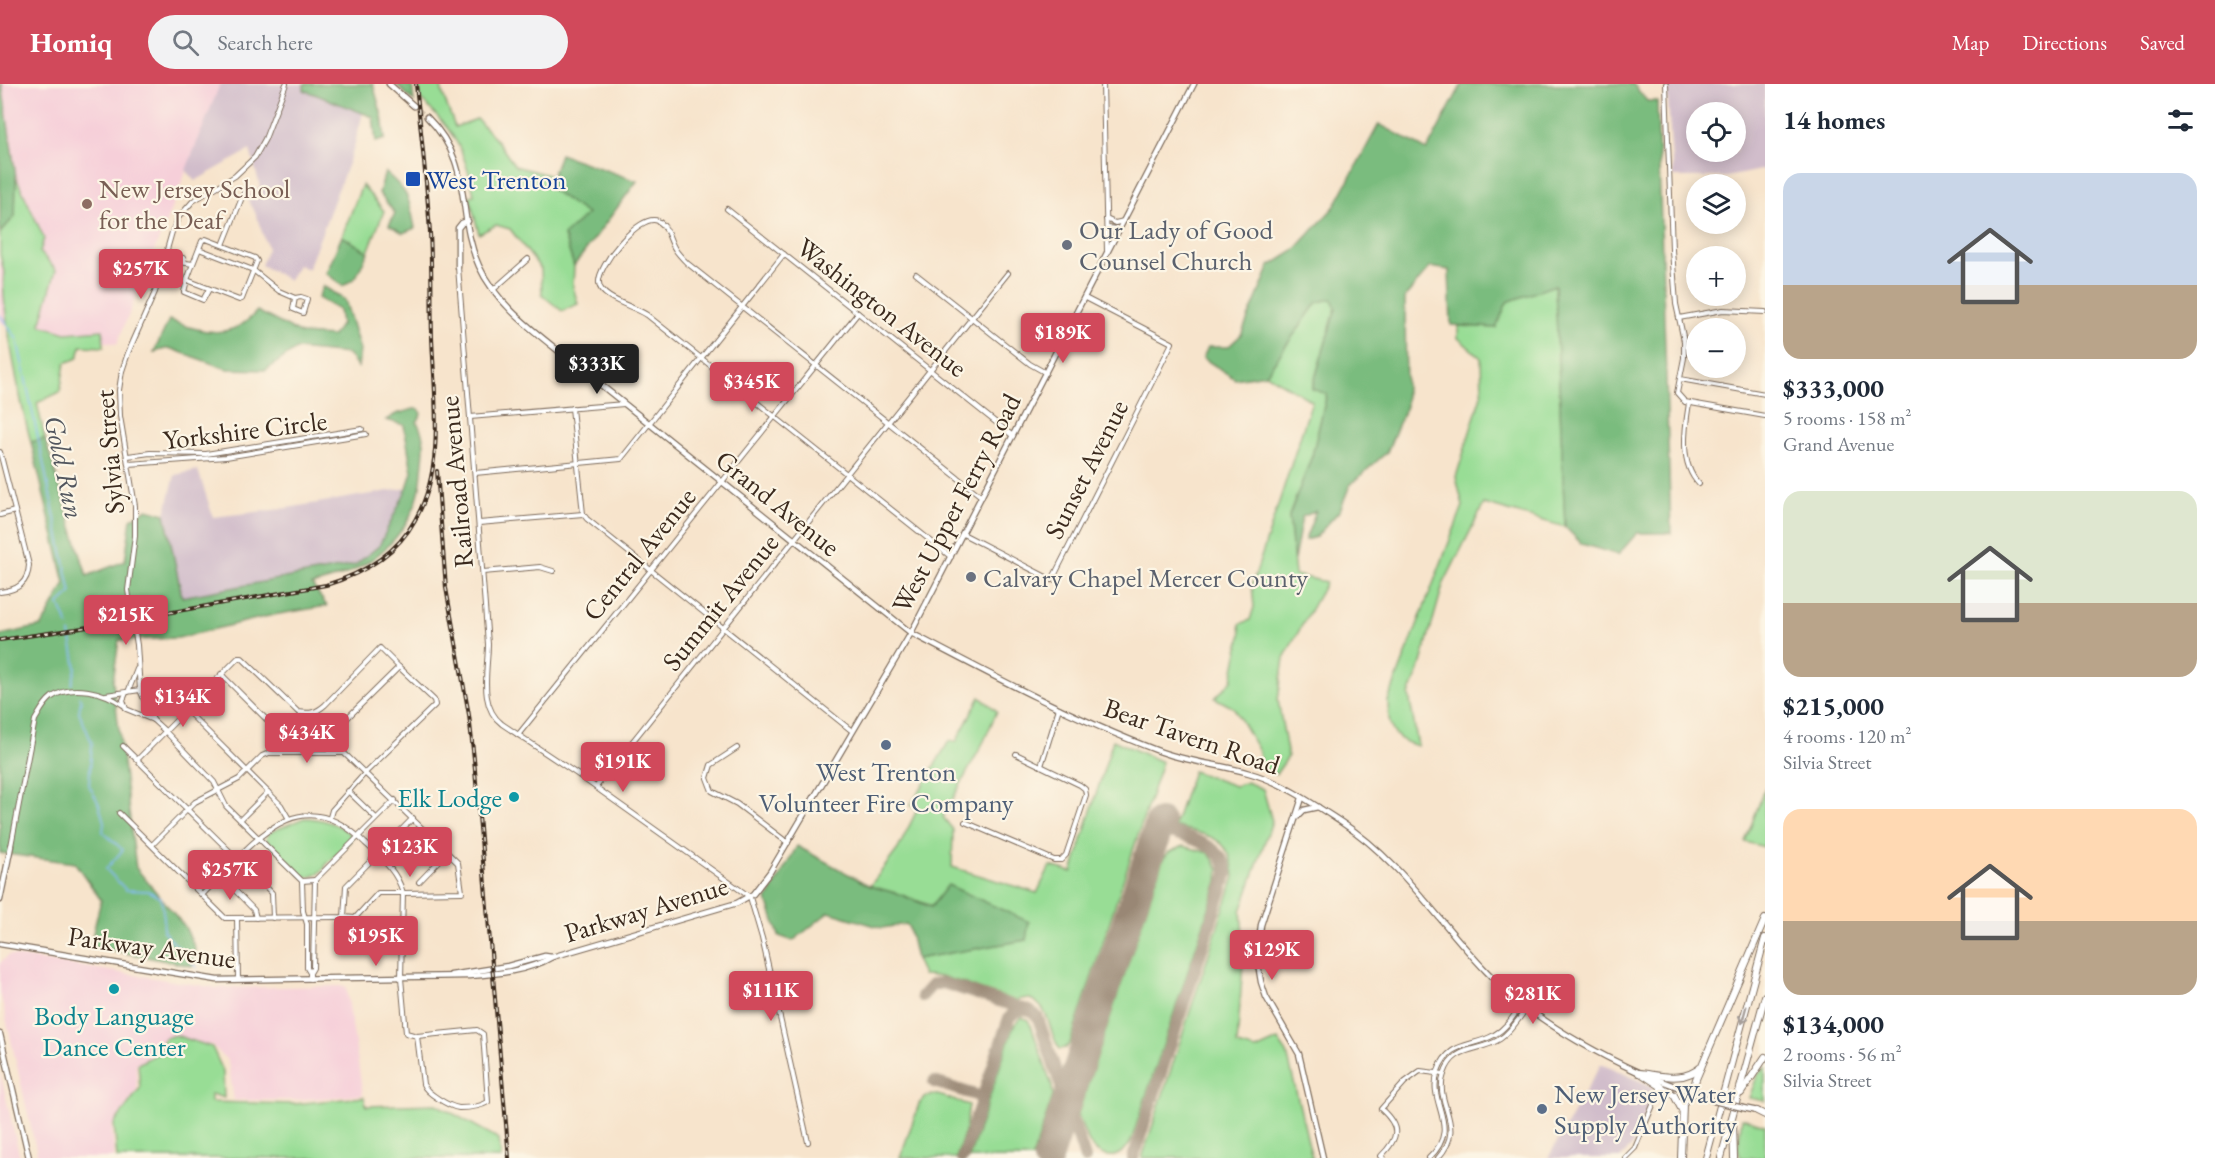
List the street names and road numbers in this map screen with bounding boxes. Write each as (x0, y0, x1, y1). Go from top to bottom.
street label: Washington Avenue (790, 229, 974, 385)
street label: West Upper Ferry Road (883, 387, 1029, 619)
street label: Sylvia Street (86, 388, 132, 516)
street label: Sunset Avenue (1036, 393, 1136, 545)
street label: Railroad Avenue (431, 395, 481, 569)
street label: Yorkshire Circle (161, 403, 329, 457)
street label: Grand Avenue (709, 442, 847, 564)
street label: Central Avenue (575, 480, 703, 628)
street label: Summit Avenue (654, 526, 786, 678)
street label: Bear Tavern Road (1099, 690, 1285, 783)
street label: Parkway Avenue (560, 868, 732, 950)
street label: Parkway Avenue (66, 918, 238, 976)

